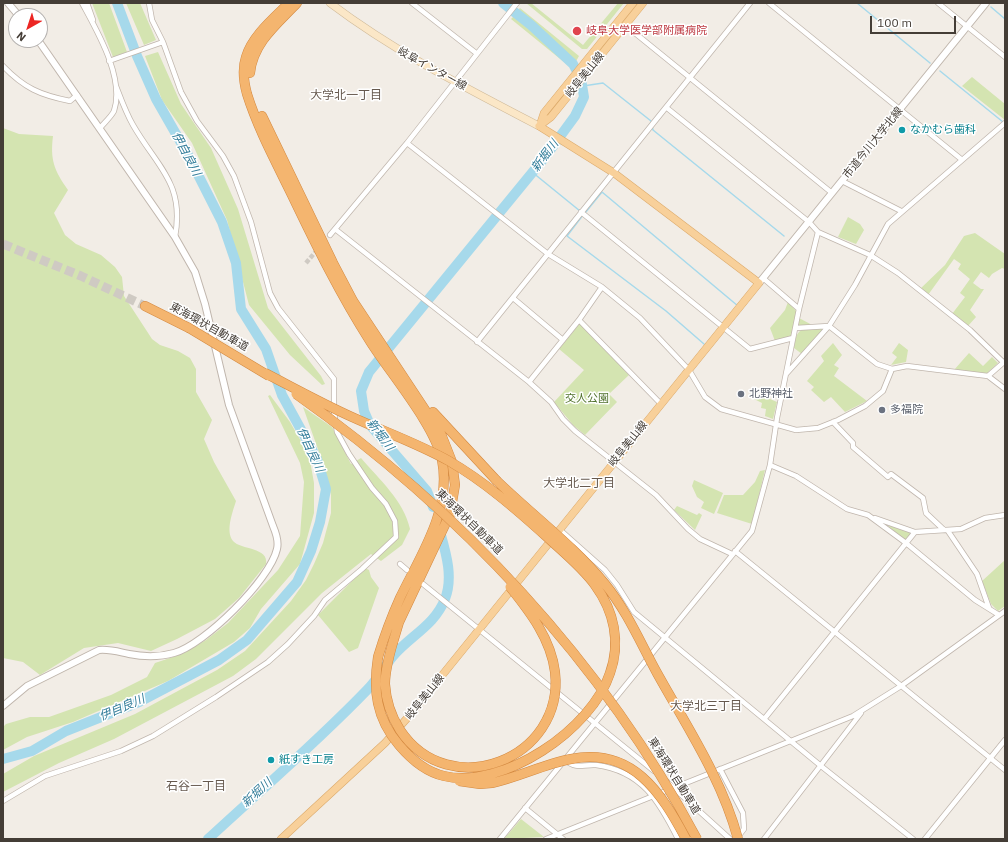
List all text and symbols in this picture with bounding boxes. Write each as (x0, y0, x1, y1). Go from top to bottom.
north arrow (8, 8, 48, 48)
scale bar (872, 8, 958, 34)
text: 100 m (877, 15, 912, 30)
place label: 岐阜大学医学部附属病院 (586, 24, 707, 38)
marker: 岐阜大学医学部附属病院 (571, 25, 583, 37)
text: N (14, 29, 29, 44)
street label: 岐阜インター線 (395, 45, 469, 93)
street label: 岐阜美山線 (563, 49, 607, 101)
district label: 大学北一丁目 (310, 89, 382, 103)
street label: 市道今川大学北線 (840, 105, 906, 181)
place label: なかむら歯科 (910, 123, 976, 137)
marker: なかむら歯科 (897, 125, 907, 135)
water label: 伊自良川 (168, 129, 204, 179)
water label: 新堀川 (528, 137, 562, 175)
street label: 東海環状自動車道 (167, 300, 251, 354)
place label: 北野神社 (749, 387, 793, 401)
marker: 北野神社 (736, 389, 746, 399)
park label: 交人公園 (565, 392, 609, 406)
place label: 多福院 (890, 403, 923, 417)
marker: 多福院 (877, 405, 887, 415)
water label: 新堀川 (363, 416, 397, 454)
street label: 岐阜美山線 (606, 418, 650, 470)
water label: 伊自良川 (293, 425, 327, 475)
district label: 大学北二丁目 (543, 477, 615, 491)
street label: 東海環状自動車道 (433, 487, 505, 557)
street label: 岐阜美山線 (403, 671, 447, 723)
water label: 伊自良川 (97, 692, 147, 724)
district label: 大学北三丁目 (670, 700, 742, 714)
street label: 東海環状自動車道 (645, 735, 703, 817)
place label: 紙すき工房 (279, 753, 334, 767)
marker: 紙すき工房 (266, 755, 276, 765)
water label: 新堀川 (239, 775, 275, 811)
district label: 石谷一丁目 (166, 780, 226, 794)

